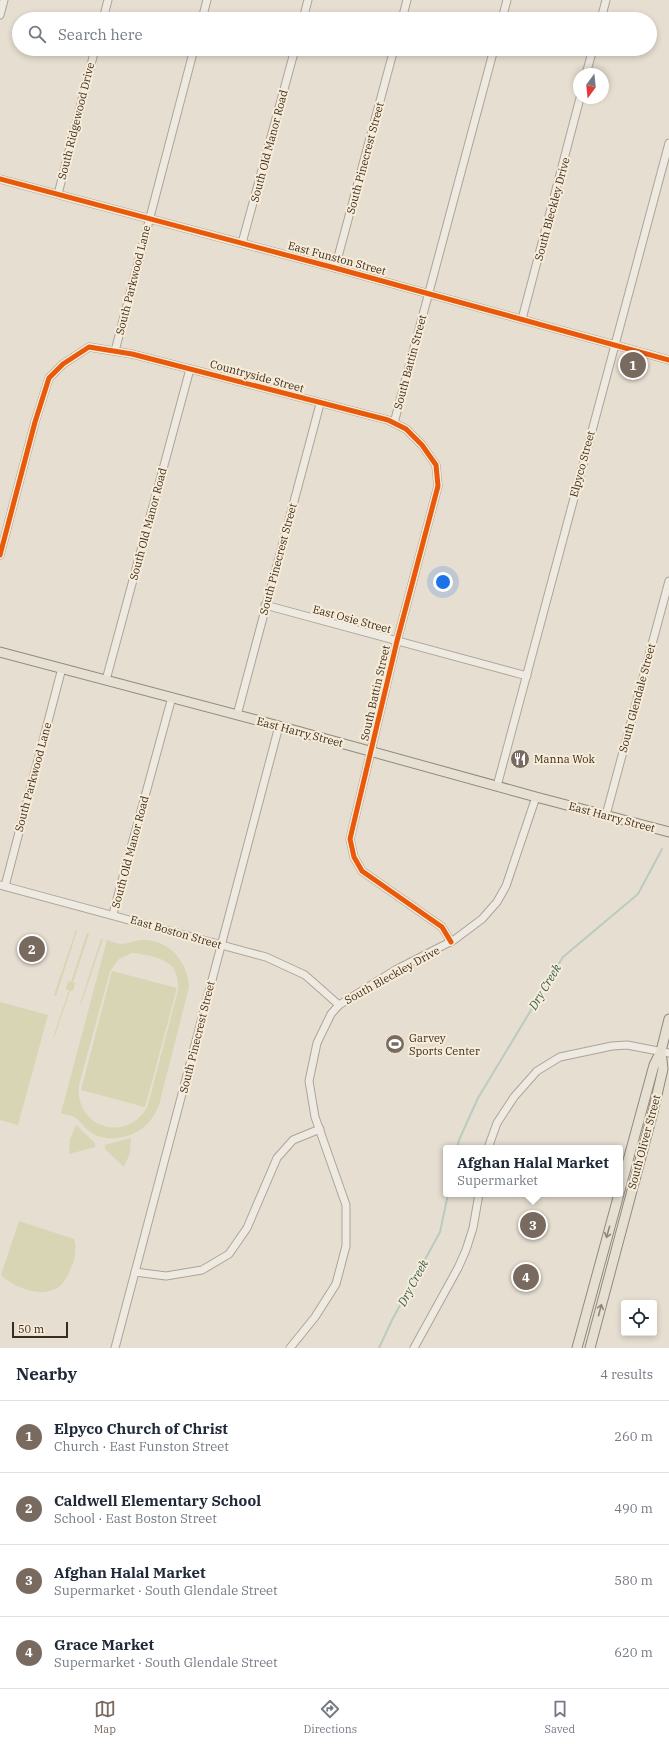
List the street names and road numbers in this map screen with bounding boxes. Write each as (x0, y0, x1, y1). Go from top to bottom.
street label: South Ridgewood Drive (55, 61, 97, 181)
street label: South Old Manor Road (247, 88, 291, 204)
street label: South Pinecrest Street (343, 100, 387, 215)
street label: South Bleckley Drive (531, 156, 573, 262)
street label: South Parkwood Lane (113, 224, 153, 336)
street label: East Funston Street (286, 238, 388, 278)
street label: South Battin Street (391, 313, 429, 411)
street label: Countryside Street (208, 357, 306, 395)
street label: Elpyco Street (566, 429, 598, 499)
street label: South Old Manor Road (126, 466, 170, 582)
street label: South Pinecrest Street (256, 501, 300, 616)
street label: East Osie Street (311, 602, 393, 636)
street label: South Glendale Street (616, 642, 658, 754)
street label: South Battin Street (357, 644, 393, 742)
street label: East Harry Street (255, 714, 345, 750)
street label: South Parkwood Lane (12, 721, 54, 833)
street label: South Old Manor Road (108, 794, 152, 910)
street label: East Harry Street (567, 799, 657, 835)
street label: East Boston Street (129, 912, 223, 952)
street label: South Bleckley Drive (342, 943, 442, 1007)
street label: South Pinecrest Street (176, 979, 218, 1095)
street label: South Oliver Street (625, 1093, 663, 1191)

